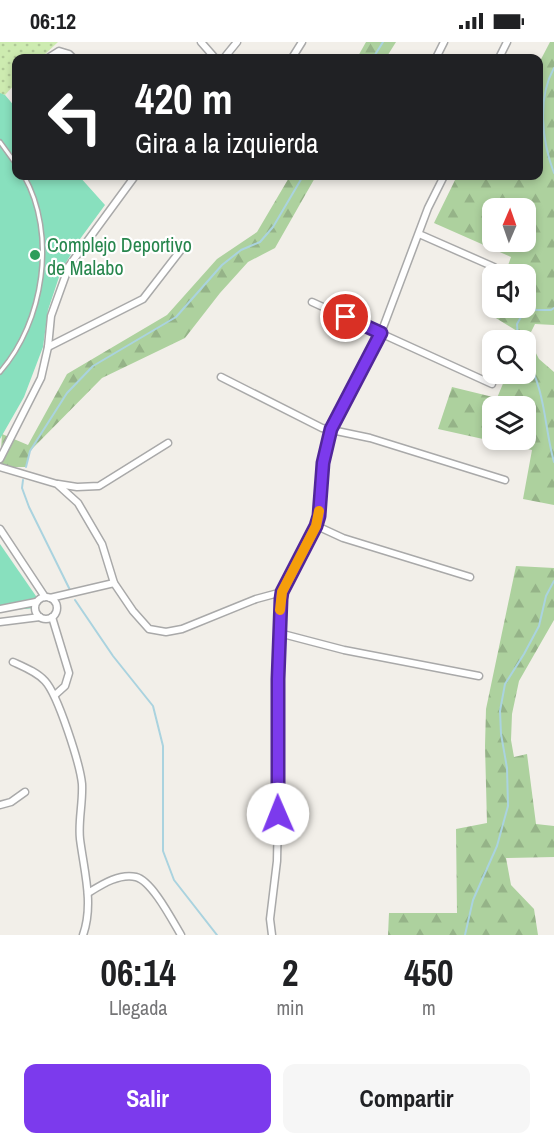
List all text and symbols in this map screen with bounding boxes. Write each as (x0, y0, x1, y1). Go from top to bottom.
text: 06:12 (30, 6, 76, 36)
text: 420 m (135, 71, 233, 127)
icon: left (36, 78, 114, 156)
text: Gira a la izquierda (135, 125, 318, 161)
north arrow (482, 198, 536, 252)
map controls (482, 198, 536, 450)
place label: Complejo Deportivo de Malabo (47, 231, 192, 281)
marker: Complejo Deportivo de Malabo (28, 248, 42, 262)
button: sound (482, 264, 536, 318)
pin (320, 291, 371, 342)
icon: arrive (329, 300, 362, 333)
button: search (482, 330, 536, 384)
button: layers (482, 396, 536, 450)
position arrow (246, 782, 310, 846)
text: 06:14 (100, 949, 176, 997)
text: 2 (282, 949, 298, 997)
text: 450 (404, 949, 454, 997)
text: Llegada (109, 994, 167, 1021)
text: min (276, 994, 304, 1021)
text: m (422, 994, 436, 1021)
button: Salir (24, 1064, 271, 1133)
button: Compartir (283, 1064, 530, 1133)

